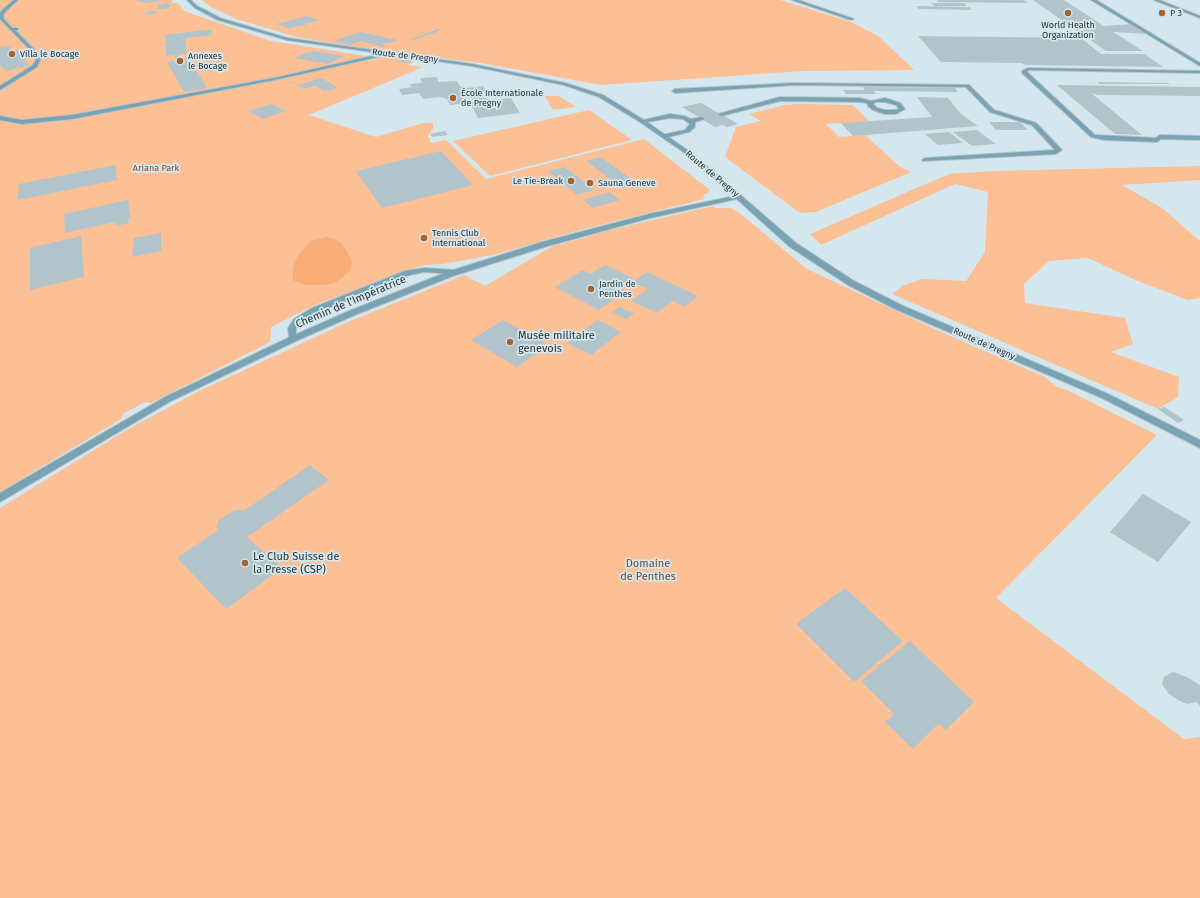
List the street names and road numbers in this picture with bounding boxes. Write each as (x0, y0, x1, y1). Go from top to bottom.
street label: Route de Pregny (371, 47, 439, 65)
street label: Route de Pregny (683, 149, 741, 199)
street label: Chemin de l'Impératrice (294, 273, 408, 331)
street label: Route de Pregny (951, 326, 1017, 362)

